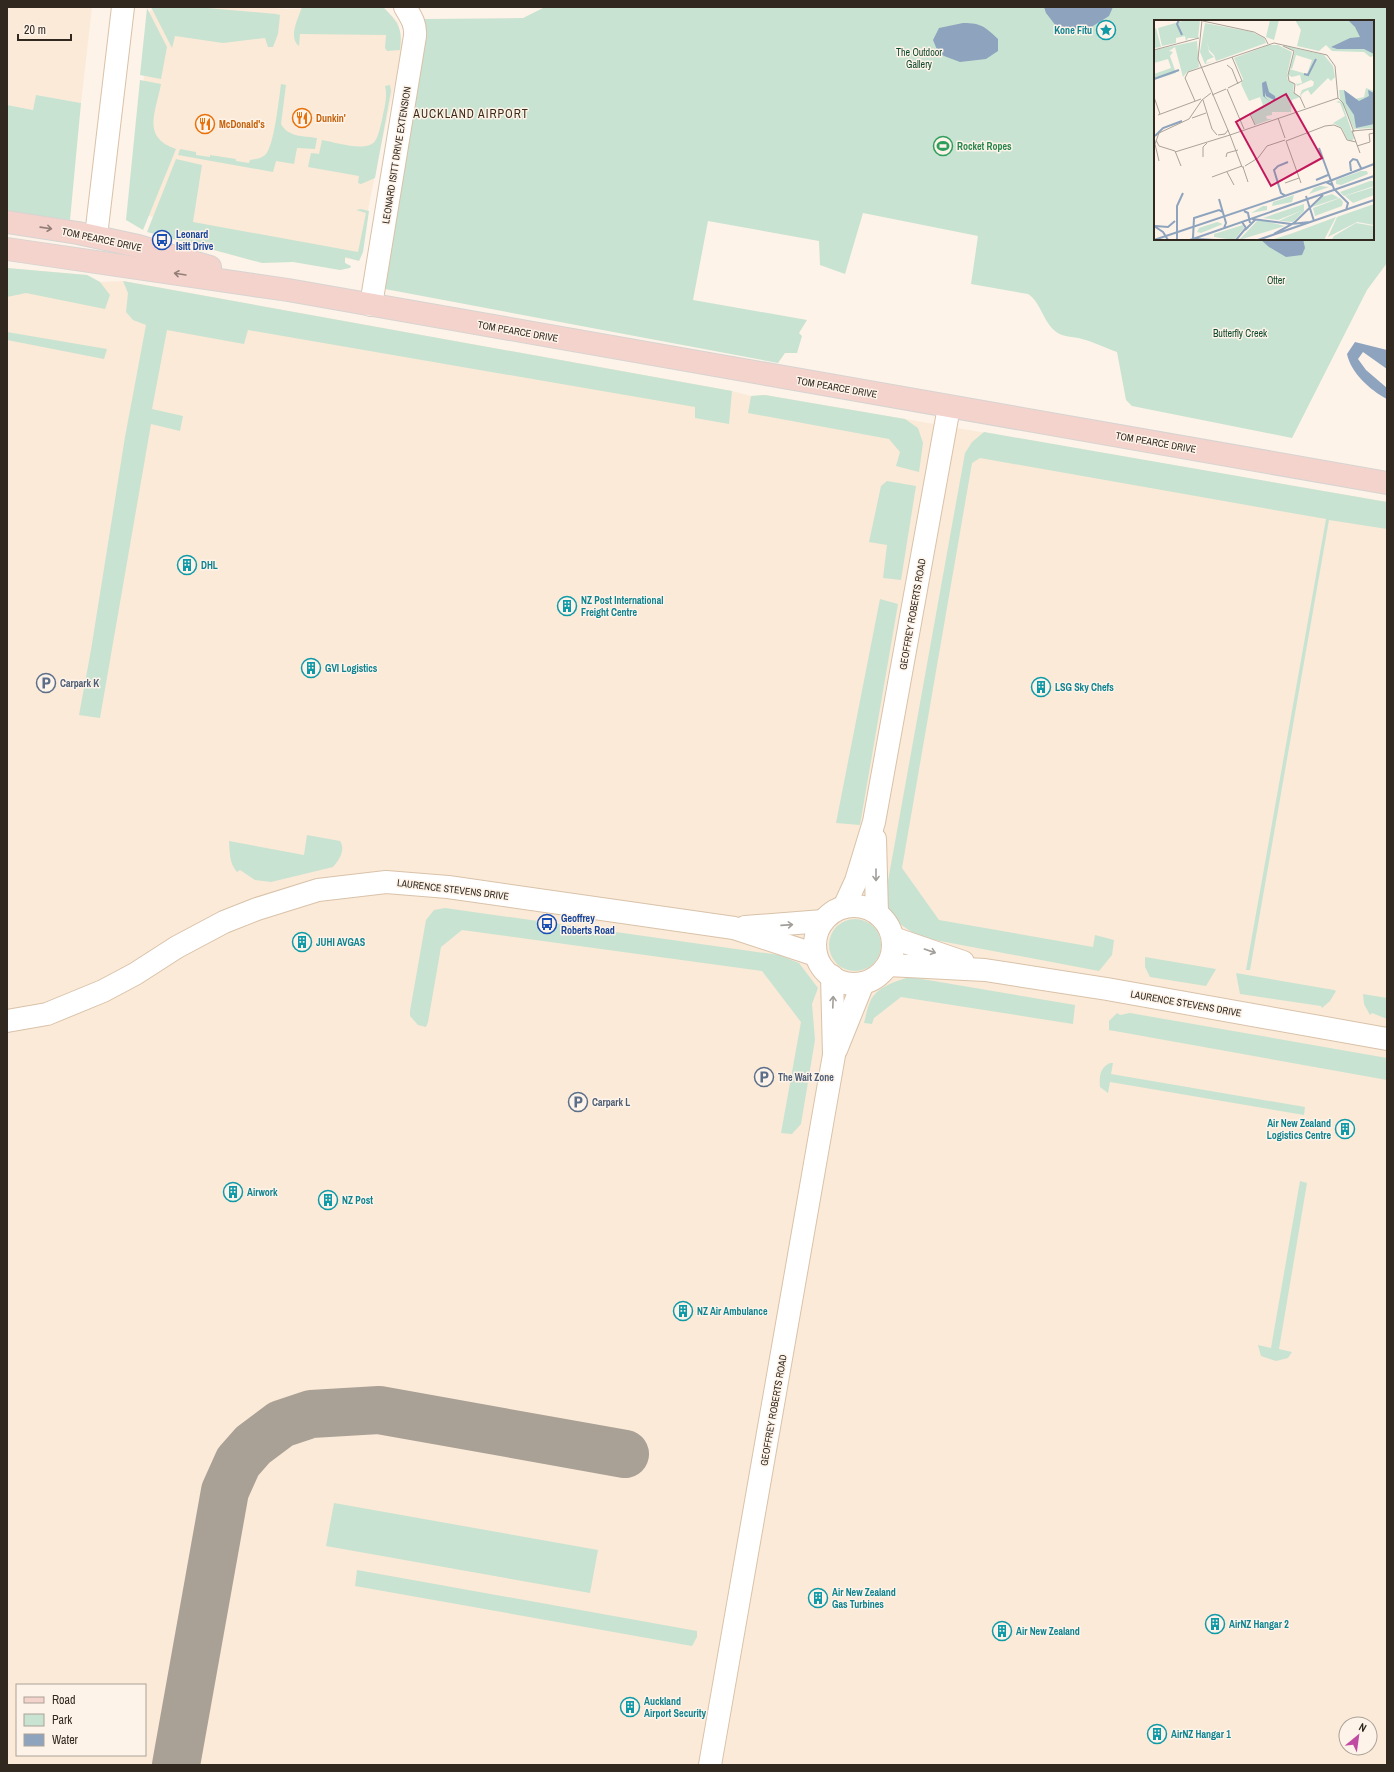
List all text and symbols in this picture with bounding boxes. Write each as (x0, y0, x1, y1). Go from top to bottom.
scale bar (18, 16, 71, 42)
place icon: Kone Fitu (1095, 19, 1117, 41)
inset map (1154, 20, 1374, 240)
text: 20 m (24, 22, 46, 38)
place label: Kone Fitu (1054, 24, 1092, 37)
park label: The Outdoor Gallery (896, 46, 942, 71)
street label: LEONARD ISITT DRIVE EXTENSION (379, 85, 414, 225)
district label: AUCKLAND AIRPORT (412, 106, 529, 122)
restaurant icon: Dunkin' (291, 107, 313, 129)
place label: Dunkin' (316, 112, 346, 125)
restaurant icon: McDonald's (194, 113, 216, 135)
place label: McDonald's (219, 118, 265, 131)
sports icon: Rocket Ropes (932, 135, 954, 157)
place label: Rocket Ropes (957, 140, 1012, 153)
one-way arrow (39, 224, 52, 232)
street label: TOM PEARCE DRIVE (61, 225, 143, 254)
place label: Leonard Isitt Drive (176, 228, 214, 253)
bus stop icon: Leonard Isitt Drive (151, 229, 173, 251)
one-way arrow (174, 270, 187, 278)
park label: Otter (1267, 274, 1285, 287)
street label: TOM PEARCE DRIVE (477, 318, 559, 345)
park label: Butterfly Creek (1213, 327, 1268, 340)
street label: TOM PEARCE DRIVE (796, 374, 878, 401)
street label: TOM PEARCE DRIVE (1115, 429, 1197, 456)
building icon: DHL (176, 554, 198, 576)
street label: GEOFFREY ROBERTS ROAD (896, 557, 929, 671)
place label: DHL (201, 559, 218, 572)
place label: NZ Post International Freight Centre (581, 594, 663, 619)
building icon: NZ Post International Freight Centre (556, 595, 578, 617)
building icon: GVI Logistics (300, 657, 322, 679)
place label: GVI Logistics (325, 662, 378, 675)
parking icon: Carpark K (35, 672, 57, 694)
building icon: LSG Sky Chefs (1030, 676, 1052, 698)
place label: Carpark K (60, 677, 99, 690)
place label: LSG Sky Chefs (1055, 681, 1114, 694)
one-way arrow (872, 868, 880, 881)
street label: LAURENCE STEVENS DRIVE (396, 876, 510, 903)
place label: Geoffrey Roberts Road (561, 912, 615, 937)
bus stop icon: Geoffrey Roberts Road (536, 913, 558, 935)
one-way arrow (780, 921, 793, 928)
building icon: JUHI AVGAS (291, 931, 313, 953)
place label: JUHI AVGAS (316, 936, 366, 949)
one-way arrow (923, 947, 935, 955)
street label: LAURENCE STEVENS DRIVE (1129, 987, 1242, 1020)
one-way arrow (830, 996, 837, 1009)
parking icon: The Wait Zone (753, 1066, 775, 1088)
place label: The Wait Zone (778, 1071, 834, 1084)
parking icon: Carpark L (567, 1091, 589, 1113)
place label: Carpark L (592, 1096, 630, 1109)
place label: Air New Zealand Logistics Centre (1267, 1117, 1331, 1142)
building icon: Air New Zealand Logistics Centre (1334, 1118, 1356, 1140)
building icon: Airwork (222, 1181, 244, 1203)
place label: Airwork (247, 1186, 278, 1199)
building icon: NZ Post (317, 1189, 339, 1211)
place label: NZ Post (342, 1194, 373, 1207)
building icon: NZ Air Ambulance (672, 1300, 694, 1322)
place label: NZ Air Ambulance (697, 1305, 768, 1318)
street label: GEOFFREY ROBERTS ROAD (757, 1353, 790, 1467)
place label: Air New Zealand Gas Turbines (832, 1586, 896, 1611)
building icon: Air New Zealand Gas Turbines (807, 1587, 829, 1609)
building icon: AirNZ Hangar 2 (1204, 1613, 1226, 1635)
place label: AirNZ Hangar 2 (1229, 1618, 1289, 1631)
building icon: Air New Zealand (991, 1620, 1013, 1642)
place label: Air New Zealand (1016, 1625, 1080, 1638)
legend (16, 1684, 146, 1756)
text: Road (52, 1692, 76, 1708)
place label: Auckland Airport Security (644, 1695, 706, 1720)
building icon: Auckland Airport Security (619, 1696, 641, 1718)
text: Park (52, 1712, 72, 1728)
north arrow (1338, 1716, 1378, 1756)
text: N (1357, 1720, 1369, 1735)
building icon: AirNZ Hangar 1 (1146, 1723, 1168, 1745)
place label: AirNZ Hangar 1 (1171, 1728, 1231, 1741)
text: Water (52, 1732, 79, 1748)

